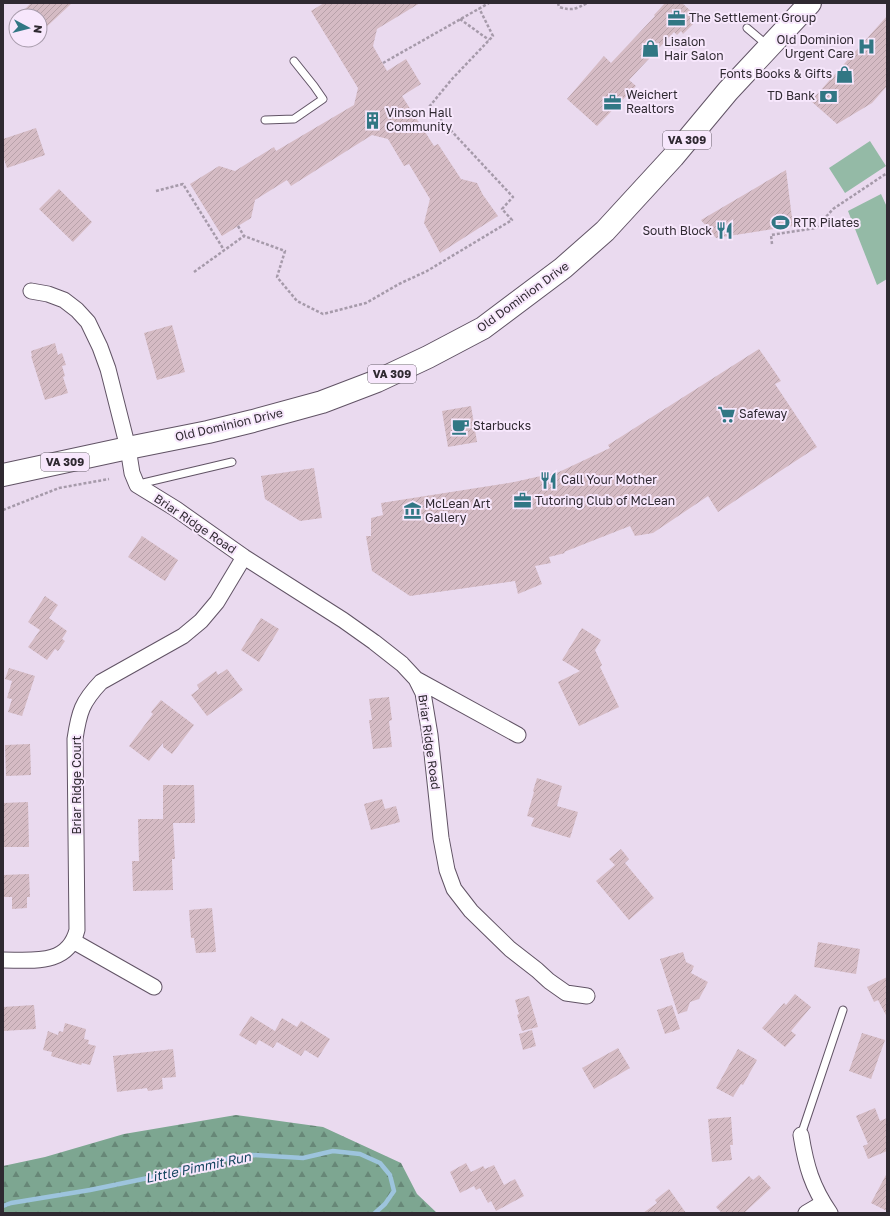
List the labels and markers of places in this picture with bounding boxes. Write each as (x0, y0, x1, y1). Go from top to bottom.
office icon: The Settlement Group (666, 8, 686, 28)
place label: The Settlement Group (689, 10, 816, 25)
place label: Old Dominion Urgent Care (776, 32, 854, 61)
place label: Lisalon Hair Salon (664, 34, 724, 63)
hospital icon: Old Dominion Urgent Care (857, 37, 877, 57)
shop icon: Lisalon Hair Salon (641, 39, 661, 59)
shop icon: Fonts Books & Gifts (835, 64, 855, 84)
place label: Fonts Books & Gifts (719, 66, 832, 81)
bank icon: TD Bank (818, 86, 838, 106)
place label: Weichert Realtors (626, 87, 678, 116)
place label: TD Bank (767, 88, 815, 103)
office icon: Weichert Realtors (603, 92, 623, 112)
place label: Vinson Hall Community (386, 105, 452, 134)
building icon: Vinson Hall Community (363, 110, 383, 130)
sports icon: RTR Pilates (770, 213, 790, 233)
place label: RTR Pilates (793, 215, 859, 230)
restaurant icon: South Block (715, 221, 735, 241)
place label: South Block (642, 223, 712, 238)
supermarket icon: Safeway (716, 404, 736, 424)
place label: Safeway (739, 406, 788, 421)
cafe icon: Starbucks (450, 416, 470, 436)
place label: Starbucks (473, 418, 531, 433)
restaurant icon: Call Your Mother (538, 470, 558, 490)
place label: Call Your Mother (561, 472, 657, 487)
office icon: Tutoring Club of McLean (512, 491, 532, 511)
place label: Tutoring Club of McLean (535, 493, 675, 508)
place label: McLean Art Gallery (425, 496, 491, 525)
museum icon: McLean Art Gallery (402, 501, 422, 521)

